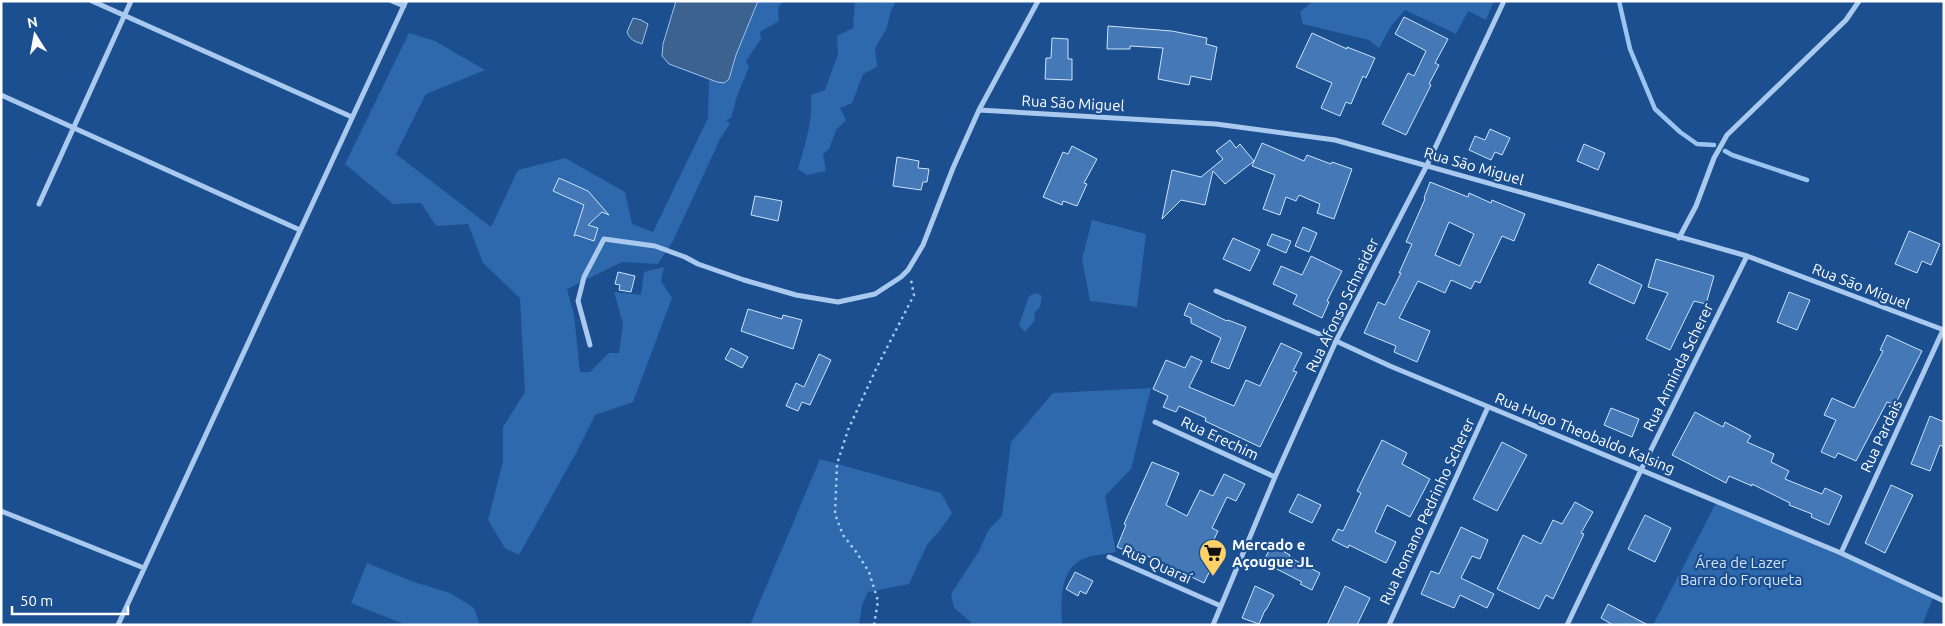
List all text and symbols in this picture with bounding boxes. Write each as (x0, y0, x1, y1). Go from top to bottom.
north arrow (10, 10, 60, 60)
text: N (26, 13, 39, 31)
street label: Rua São Miguel (1021, 92, 1125, 114)
street label: Rua São Miguel (1422, 144, 1526, 188)
street label: Rua Afonso Schneider (1302, 235, 1382, 375)
street label: Rua São Miguel (1810, 260, 1912, 312)
street label: Rua Arminda Scherer (1639, 300, 1717, 434)
street label: Rua Hugo Theobaldo Kalsing (1493, 389, 1677, 477)
street label: Rua Pardais (1857, 397, 1905, 475)
street label: Rua Erechim (1179, 413, 1261, 463)
street label: Rua Romano Pedrinho Scherer (1376, 415, 1478, 607)
place label: Mercado e Açougue JL (1232, 536, 1313, 571)
supermarket icon: Mercado e Açougue JL (1198, 538, 1228, 577)
street label: Rua Quaraí (1120, 541, 1195, 587)
park label: Área de Lazer Barra do Forqueta (1680, 554, 1802, 588)
scale bar (12, 584, 129, 616)
text: 50 m (20, 592, 53, 609)

